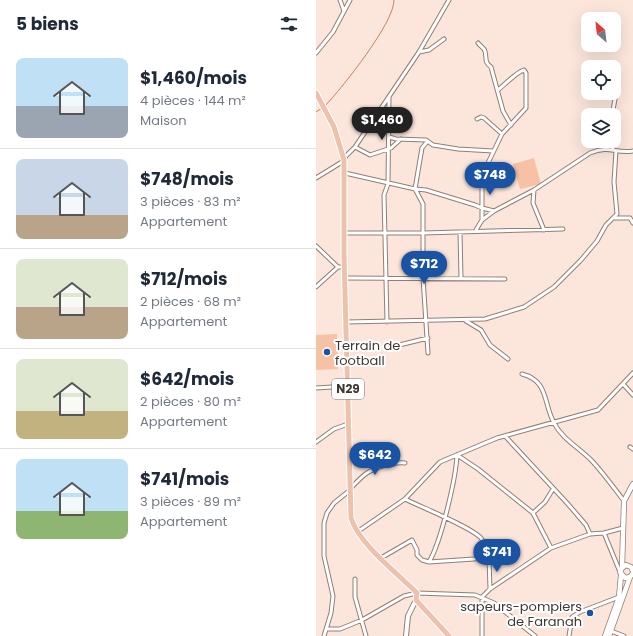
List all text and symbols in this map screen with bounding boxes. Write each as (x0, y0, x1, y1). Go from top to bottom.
text: 5 biens (16, 12, 79, 36)
north arrow (581, 12, 621, 52)
map controls (581, 12, 621, 148)
icon: filters (278, 13, 300, 35)
button: locate (581, 60, 621, 100)
text: $1,460/mois (140, 66, 247, 90)
icon: home (48, 74, 96, 122)
text: 4 pièces · 144 m² (140, 91, 246, 110)
pin: $1,460 (349, 107, 415, 141)
button: layers (581, 108, 621, 148)
text: $1,460 (361, 110, 403, 129)
text: Maison (140, 111, 187, 130)
pin: $748 (466, 162, 514, 196)
text: $748 (474, 165, 506, 184)
text: $748/mois (140, 167, 234, 191)
icon: home (48, 175, 96, 223)
text: 3 pièces · 83 m² (140, 192, 241, 211)
text: Appartement (140, 212, 227, 231)
pin: $712 (400, 251, 448, 285)
text: $712 (410, 254, 438, 273)
text: $712/mois (140, 267, 227, 291)
icon: home (48, 275, 96, 323)
text: 2 pièces · 68 m² (140, 292, 241, 311)
text: Appartement (140, 312, 227, 331)
place label: Terrain de football (335, 336, 400, 370)
marker: Terrain de football (322, 347, 332, 357)
text: $642/mois (140, 367, 234, 391)
icon: home (48, 375, 96, 423)
road number: N29 (332, 379, 364, 399)
text: 2 pièces · 80 m² (140, 392, 241, 411)
text: Appartement (140, 412, 227, 431)
pin: $642 (351, 442, 399, 476)
text: $642 (358, 445, 392, 464)
text: $741/mois (140, 467, 229, 491)
icon: home (48, 475, 96, 523)
text: 3 pièces · 89 m² (140, 492, 241, 511)
text: Appartement (140, 512, 227, 531)
pin: $741 (473, 539, 521, 573)
text: $741 (482, 542, 512, 561)
place label: sapeurs-pompiers de Faranah (460, 597, 582, 631)
marker: sapeurs-pompiers de Faranah (585, 608, 595, 618)

